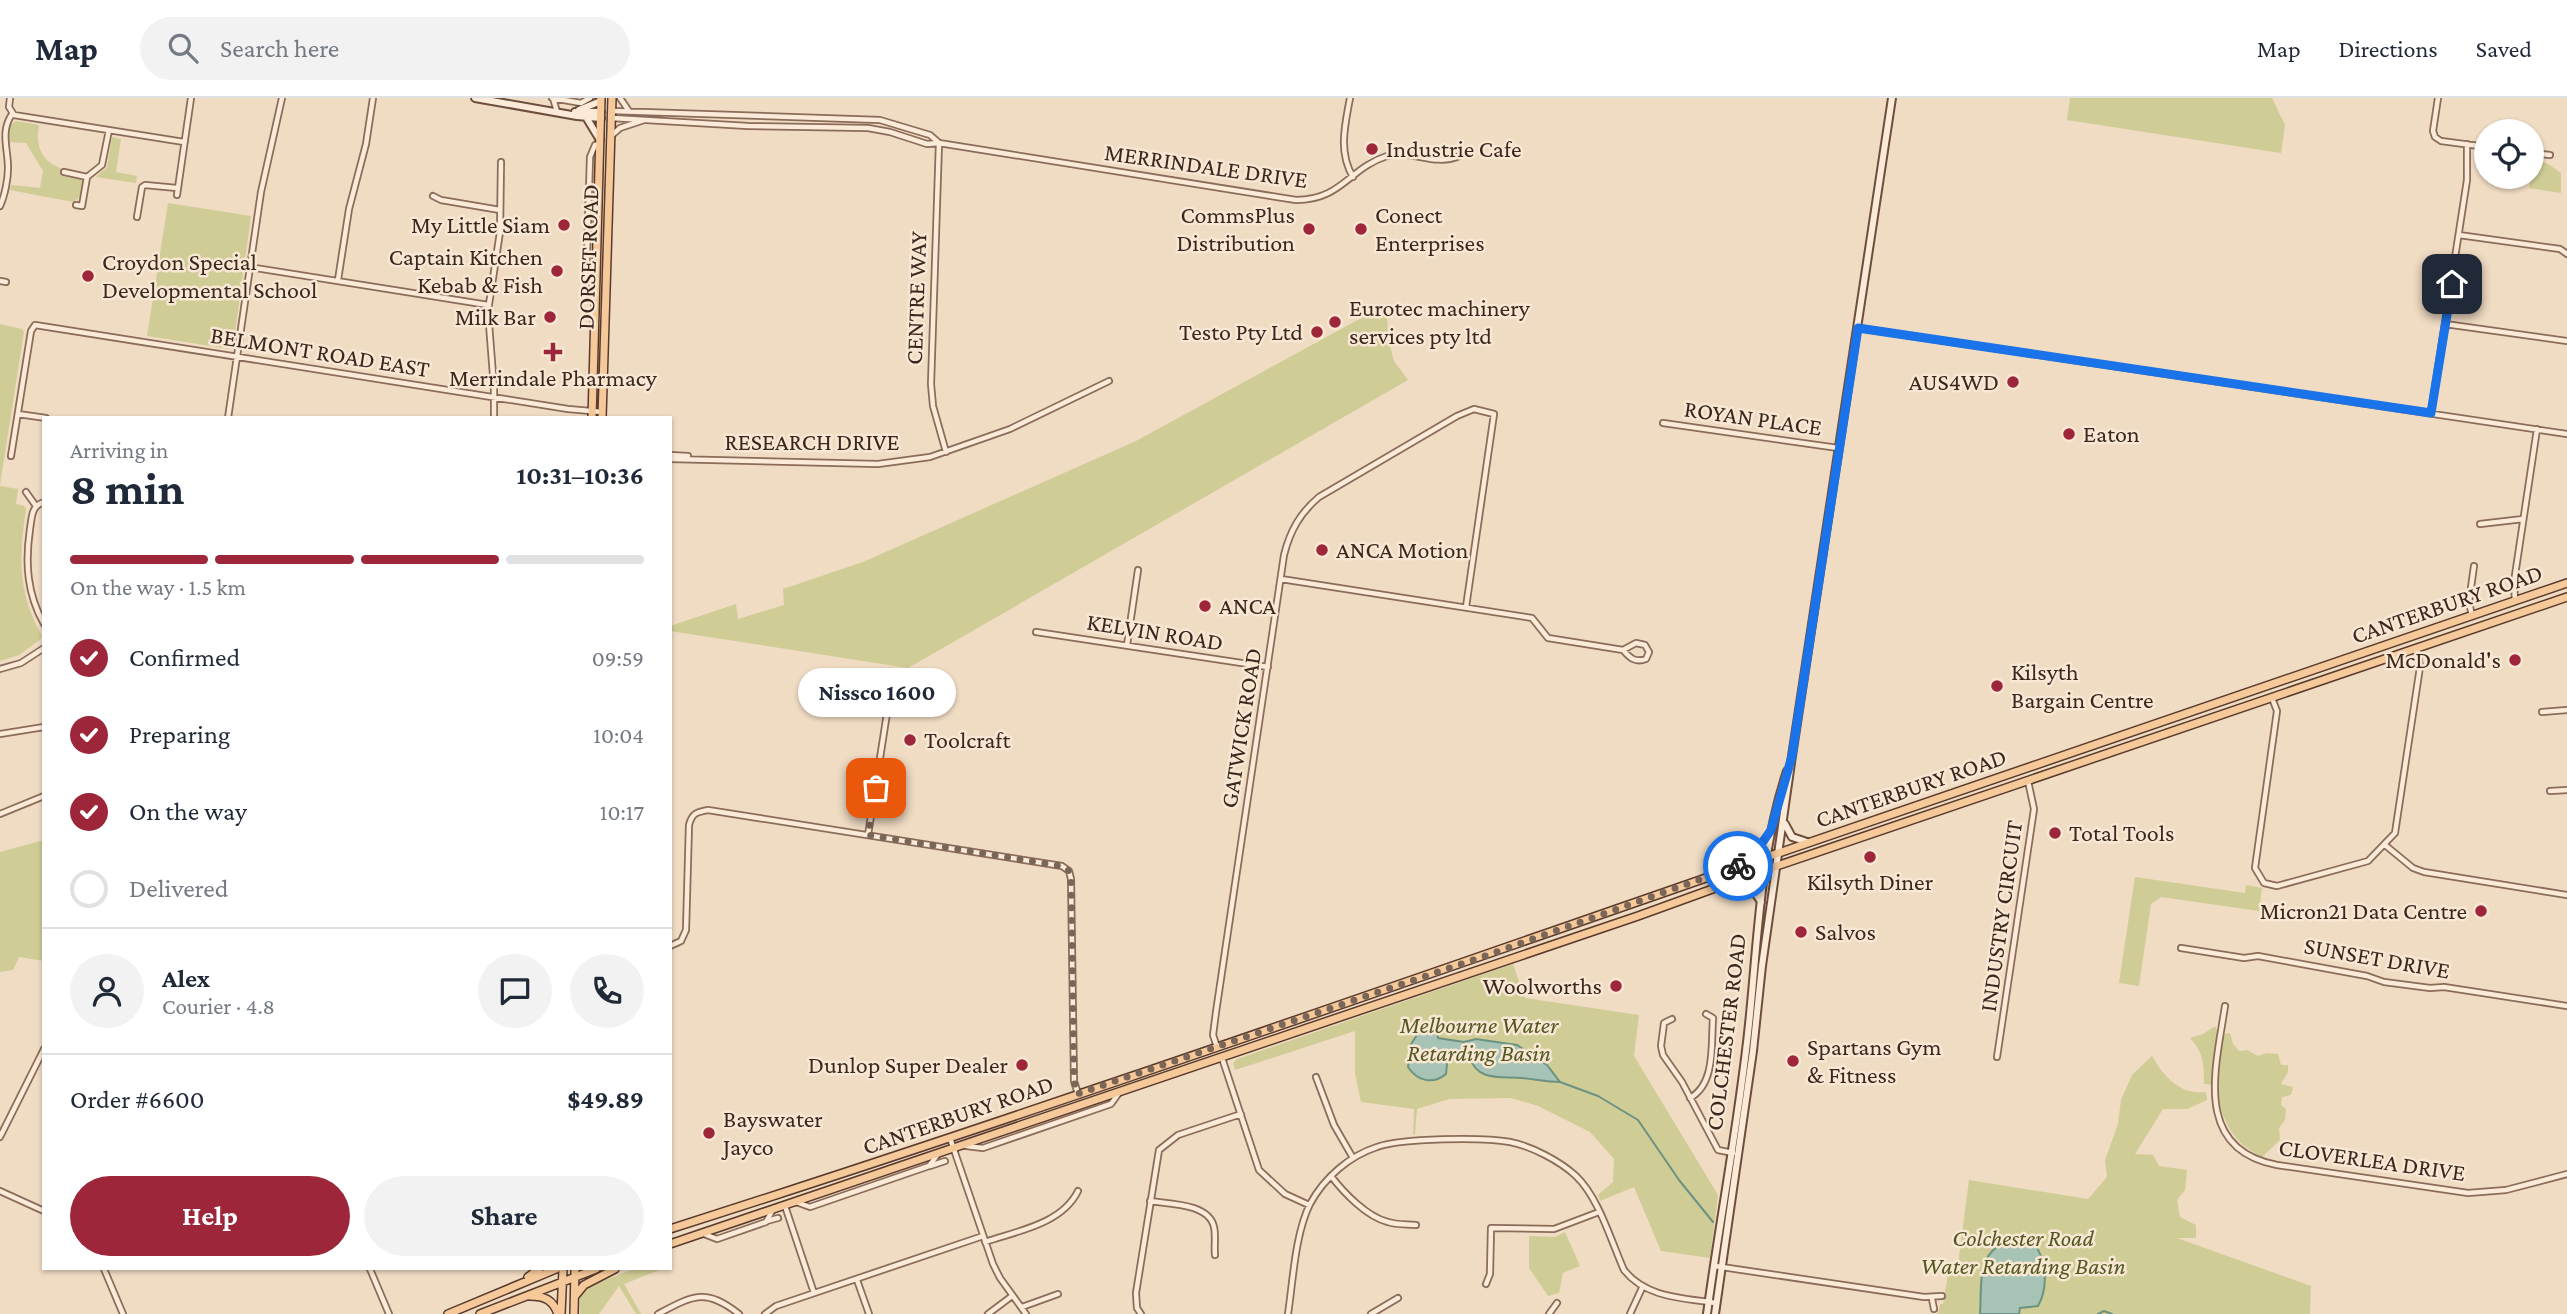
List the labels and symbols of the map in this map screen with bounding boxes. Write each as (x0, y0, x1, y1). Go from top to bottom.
place label: Industrie Cafe (1386, 135, 1521, 162)
street label: MERRINDALE DRIVE (1103, 138, 1309, 193)
marker: Industrie Cafe (1364, 141, 1380, 157)
street label: DORSET ROAD (571, 184, 604, 330)
place label: CommsPlus Distribution (1176, 201, 1295, 256)
place label: Conect Enterprises (1375, 201, 1485, 256)
place label: My Little Siam (411, 211, 550, 238)
marker: My Little Siam (556, 217, 572, 233)
marker: CommsPlus Distribution (1301, 221, 1317, 237)
marker: Conect Enterprises (1353, 221, 1369, 237)
street label: CENTRE WAY (900, 231, 931, 365)
place label: Captain Kitchen Kebab & Fish (389, 243, 543, 298)
place label: Croydon Special Developmental School (102, 248, 317, 303)
pin (2422, 254, 2482, 314)
marker: Captain Kitchen Kebab & Fish (549, 263, 565, 279)
marker: Croydon Special Developmental School (80, 268, 96, 284)
place label: Eurotec machinery services pty ltd (1349, 294, 1531, 349)
place label: Milk Bar (455, 303, 536, 330)
marker: Milk Bar (542, 309, 558, 325)
marker: Eurotec machinery services pty ltd (1327, 314, 1343, 330)
place label: Testo Pty Ltd (1179, 318, 1303, 345)
street label: BELMONT ROAD EAST (209, 321, 431, 382)
marker: Testo Pty Ltd (1309, 324, 1325, 340)
marker: Merrindale Pharmacy (545, 344, 561, 360)
place label: Merrindale Pharmacy (449, 364, 658, 391)
place label: AUS4WD (1909, 368, 1999, 395)
marker: AUS4WD (2005, 374, 2021, 390)
street label: ROYAN PLACE (1682, 394, 1824, 441)
place label: Eaton (2083, 420, 2140, 447)
marker: Eaton (2061, 426, 2077, 442)
street label: RESEARCH DRIVE (725, 428, 899, 455)
place label: ANCA Motion (1336, 536, 1468, 563)
marker: ANCA Motion (1314, 542, 1330, 558)
street label: CANTERBURY ROAD (2348, 558, 2546, 649)
place label: ANCA (1219, 592, 1276, 619)
marker: ANCA (1197, 598, 1213, 614)
street label: KELVIN ROAD (1085, 607, 1225, 656)
street label: GATWICK ROAD (1215, 646, 1266, 810)
place label: McDonald's (2385, 646, 2501, 673)
marker: McDonald's (2507, 652, 2523, 668)
place label: Kilsyth Bargain Centre (2011, 658, 2154, 713)
callout: Nissco 1600 (797, 669, 955, 718)
marker: Kilsyth Bargain Centre (1989, 678, 2005, 694)
place label: Toolcraft (924, 726, 1011, 753)
marker: Toolcraft (902, 732, 918, 748)
street label: CANTERBURY ROAD (1812, 742, 2010, 833)
pin (846, 758, 906, 818)
street label: INDUSTRY CIRCUIT (1974, 818, 2027, 1013)
place label: Total Tools (2069, 819, 2174, 846)
marker: Total Tools (2047, 825, 2063, 841)
courier (1703, 831, 1773, 901)
marker: Kilsyth Diner (1862, 849, 1878, 865)
place label: Kilsyth Diner (1807, 868, 1934, 895)
place label: Micron21 Data Centre (2260, 897, 2467, 924)
marker: Micron21 Data Centre (2473, 903, 2489, 919)
place label: Salvos (1815, 918, 1876, 945)
marker: Salvos (1793, 924, 1809, 940)
street label: SUNSET DRIVE (2302, 931, 2452, 984)
street label: COLCHESTER ROAD (1700, 932, 1751, 1132)
place label: Woolworths (1483, 972, 1602, 999)
marker: Woolworths (1608, 978, 1624, 994)
park label: Melbourne Water Retarding Basin (1399, 1011, 1559, 1066)
place label: Spartans Gym & Fitness (1807, 1033, 1942, 1088)
place label: Dunlop Super Dealer (808, 1051, 1008, 1078)
marker: Spartans Gym & Fitness (1785, 1053, 1801, 1069)
marker: Dunlop Super Dealer (1014, 1057, 1030, 1073)
street label: CANTERBURY ROAD (859, 1069, 1057, 1160)
place label: Bayswater Jayco (721, 1105, 823, 1160)
marker: Bayswater Jayco (701, 1125, 717, 1141)
street label: CLOVERLEA DRIVE (2277, 1133, 2467, 1186)
park label: Colchester Road Water Retarding Basin (1920, 1224, 2126, 1279)

